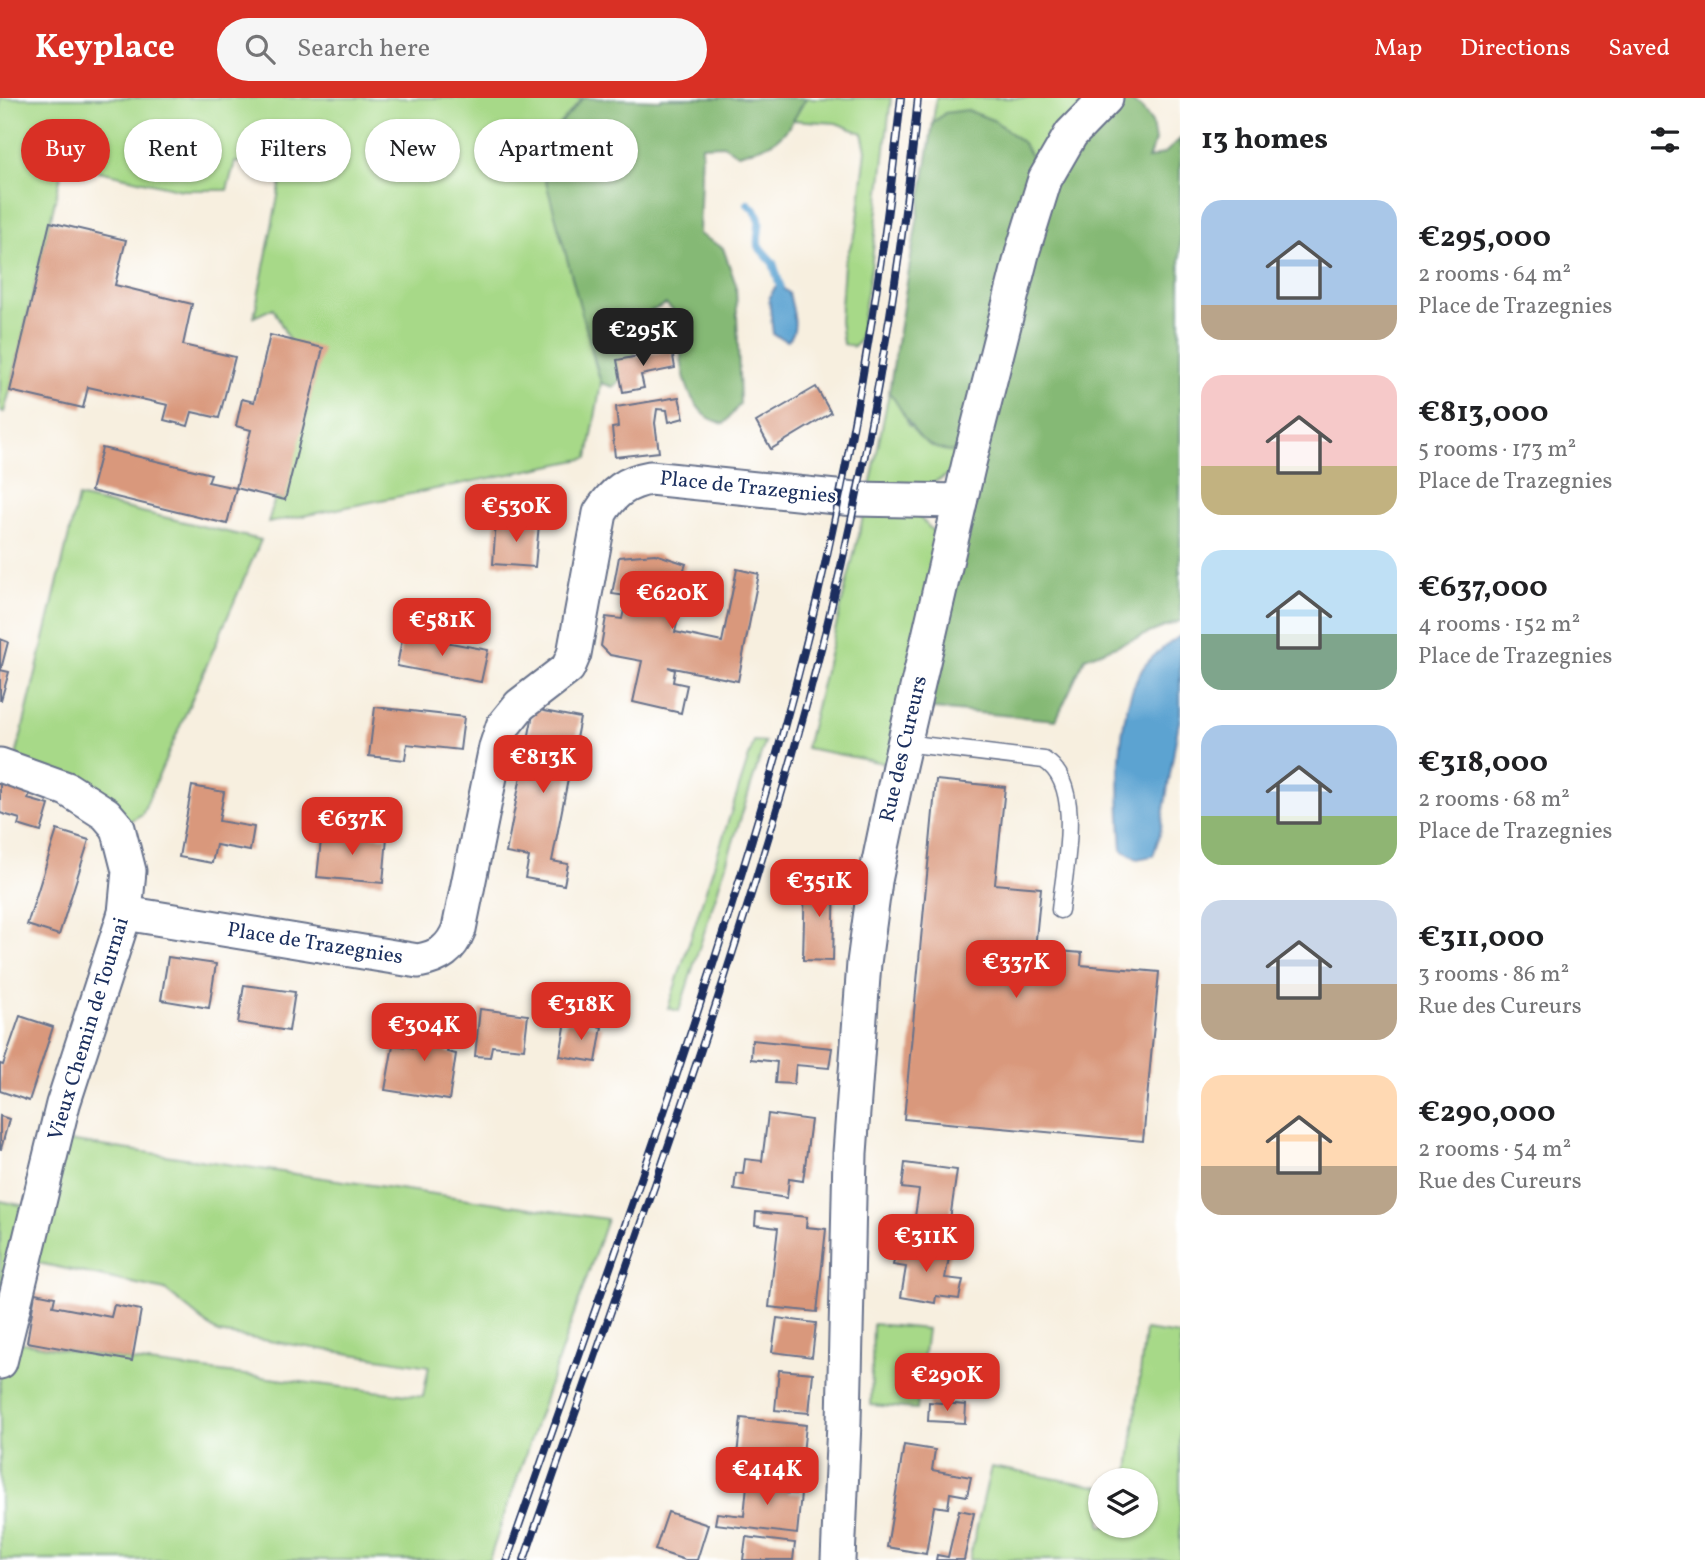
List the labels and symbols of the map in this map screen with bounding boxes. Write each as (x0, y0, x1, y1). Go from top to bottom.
pin: €295K (594, 308, 692, 368)
street label: Place de Trazegnies (658, 464, 838, 512)
pin: €530K (467, 484, 565, 544)
pin: €620K (623, 572, 721, 631)
pin: €581K (393, 598, 491, 658)
street label: Rue des Cureurs (873, 673, 935, 825)
pin: €813K (494, 736, 592, 795)
pin: €637K (303, 798, 401, 857)
pin: €351K (770, 860, 868, 919)
street label: Vieux Chemin de Tournai (41, 914, 137, 1144)
street label: Place de Trazegnies (225, 916, 405, 972)
pin: €337K (967, 940, 1065, 1000)
pin: €318K (532, 982, 630, 1042)
pin: €304K (375, 1004, 473, 1063)
pin: €311K (877, 1214, 975, 1274)
pin: €290K (898, 1354, 996, 1413)
pin: €414K (718, 1448, 816, 1507)

